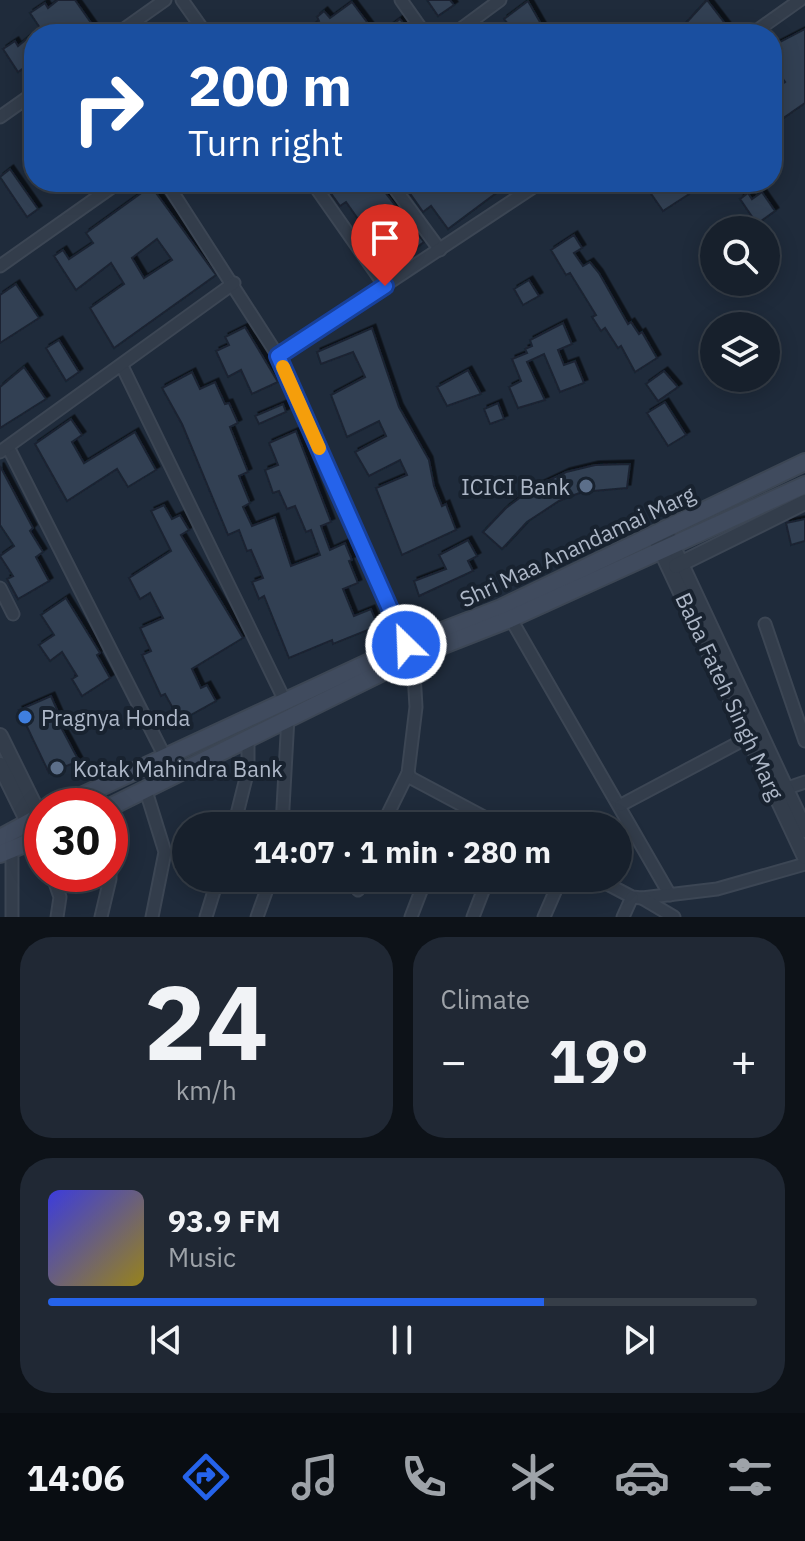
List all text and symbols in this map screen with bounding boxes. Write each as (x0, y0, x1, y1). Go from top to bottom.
text: 200 m (188, 49, 352, 121)
icon: right (56, 56, 160, 160)
text: Turn right (188, 119, 344, 166)
pin (351, 204, 419, 286)
icon: arrive (363, 216, 407, 260)
map controls (700, 216, 780, 392)
button: search (700, 216, 780, 296)
button: layers (700, 312, 780, 392)
place label: ICICI Bank (461, 472, 570, 501)
marker: ICICI Bank (577, 477, 595, 495)
street label: Shri Maa Anandamai Marg (455, 479, 700, 613)
street label: Baba Fateh Singh Marg (669, 588, 791, 805)
position arrow (364, 603, 448, 687)
place label: Pragnya Honda (41, 703, 191, 732)
marker: Pragnya Honda (16, 708, 34, 726)
place label: Kotak Mahindra Bank (73, 754, 283, 783)
marker: Kotak Mahindra Bank (48, 759, 66, 777)
speed limit sign: 30 (24, 788, 128, 892)
text: 14:07 · 1 min · 280 m (253, 832, 551, 871)
text: 24 (144, 953, 269, 1089)
text: Climate (441, 982, 530, 1016)
text: 19° (549, 1021, 649, 1100)
text: − (441, 1032, 467, 1089)
text: + (731, 1032, 757, 1089)
text: km/h (176, 1073, 237, 1107)
text: 93.9 FM (168, 1201, 281, 1240)
text: Music (168, 1240, 236, 1274)
icon: previous (144, 1318, 188, 1362)
icon: pause (380, 1318, 424, 1362)
icon: next (617, 1318, 661, 1362)
icon: directions (178, 1449, 234, 1505)
icon: music (287, 1449, 343, 1505)
icon: phone (396, 1449, 452, 1505)
icon: climate (505, 1449, 561, 1505)
icon: car (614, 1449, 670, 1505)
icon: filters (722, 1449, 778, 1505)
text: 14:06 (26, 1454, 125, 1501)

